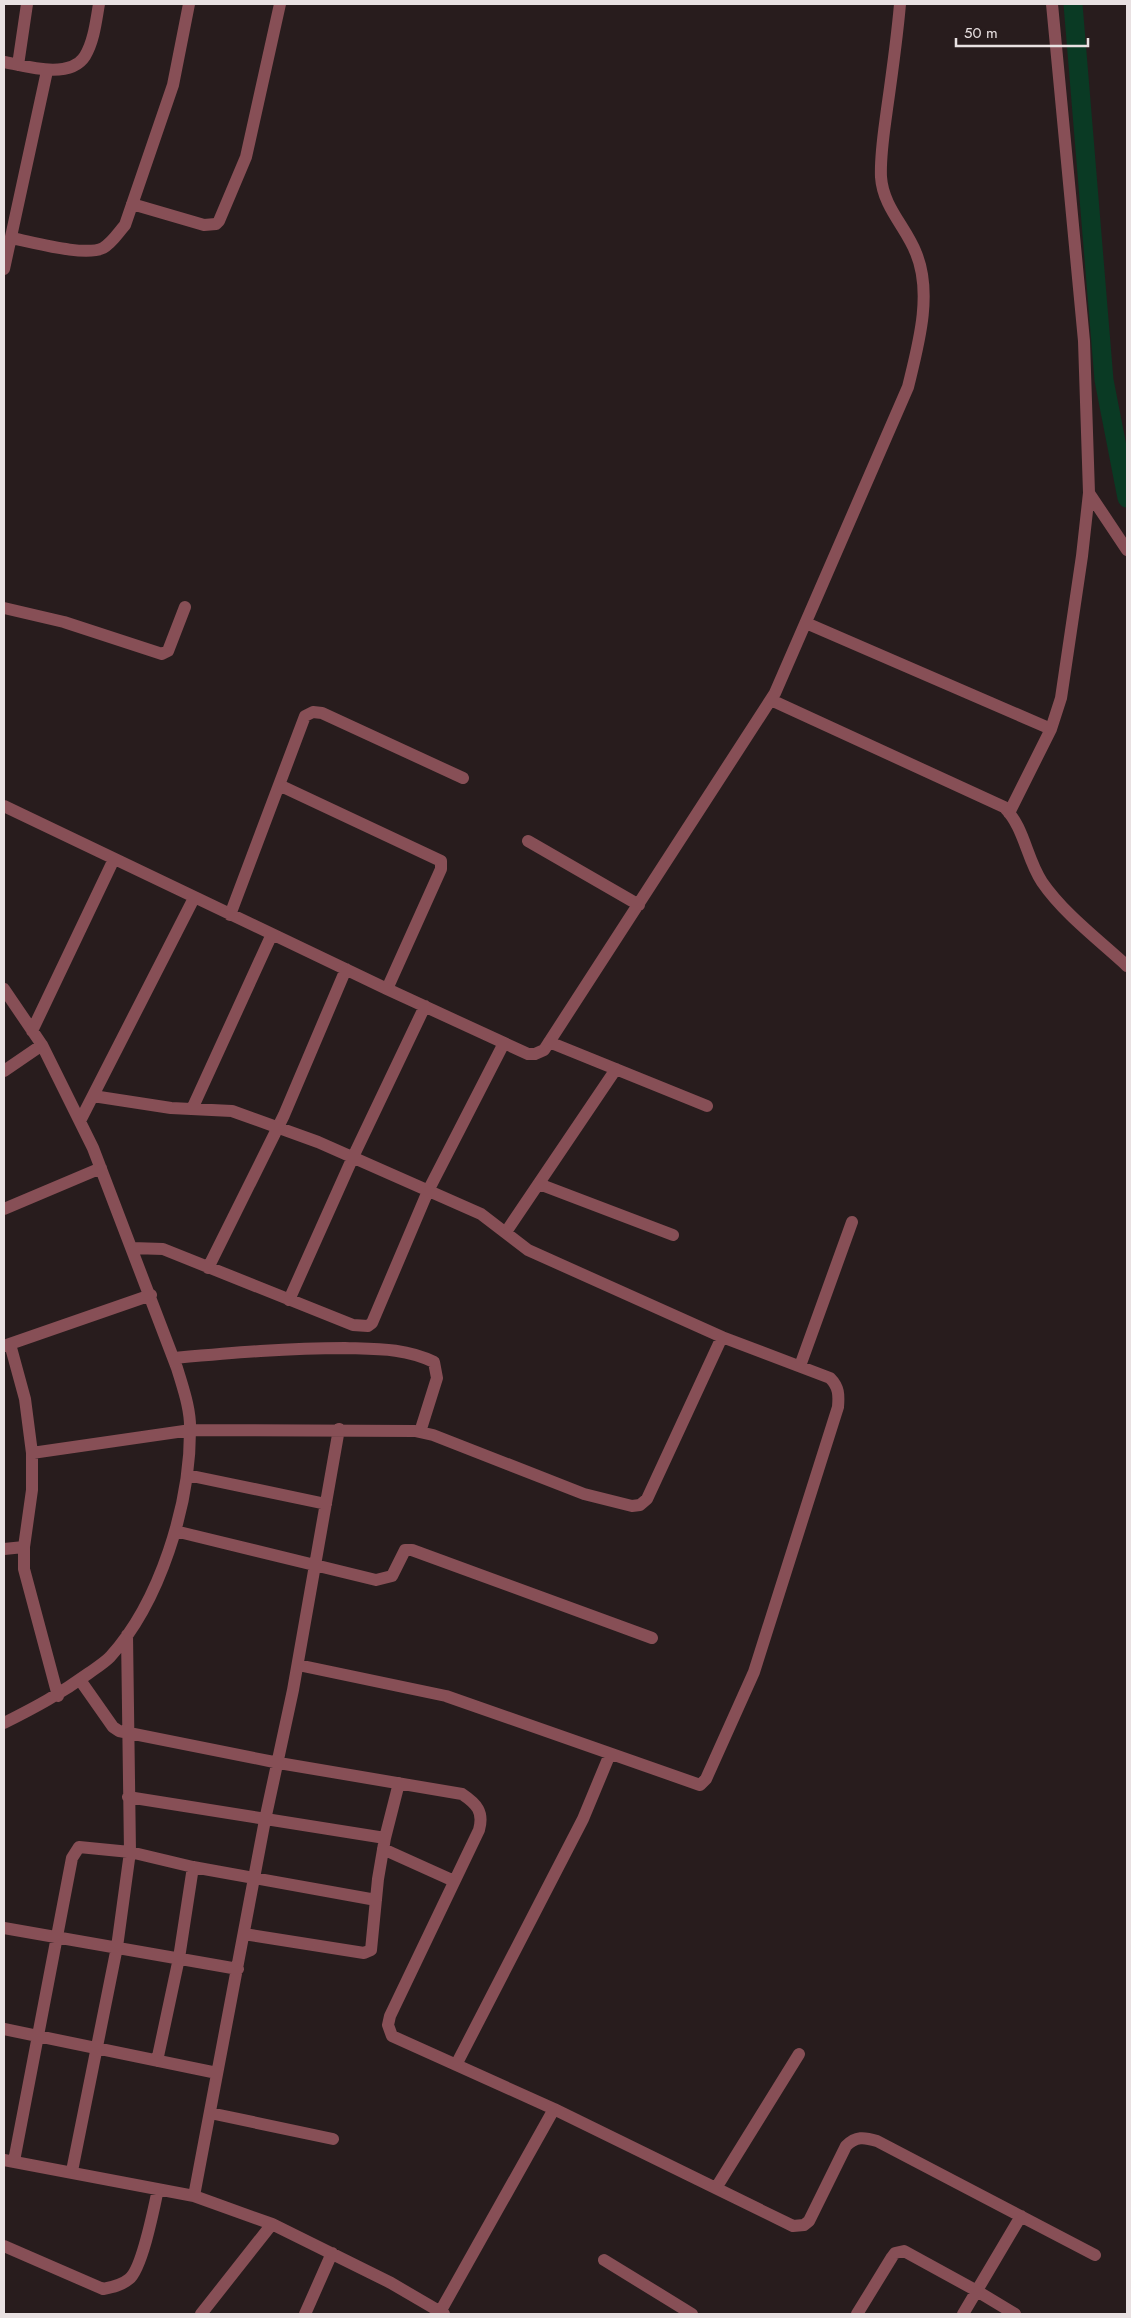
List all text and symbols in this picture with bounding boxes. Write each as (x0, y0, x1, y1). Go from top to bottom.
scale bar (956, 15, 1088, 47)
text: 50 m (964, 22, 998, 44)

